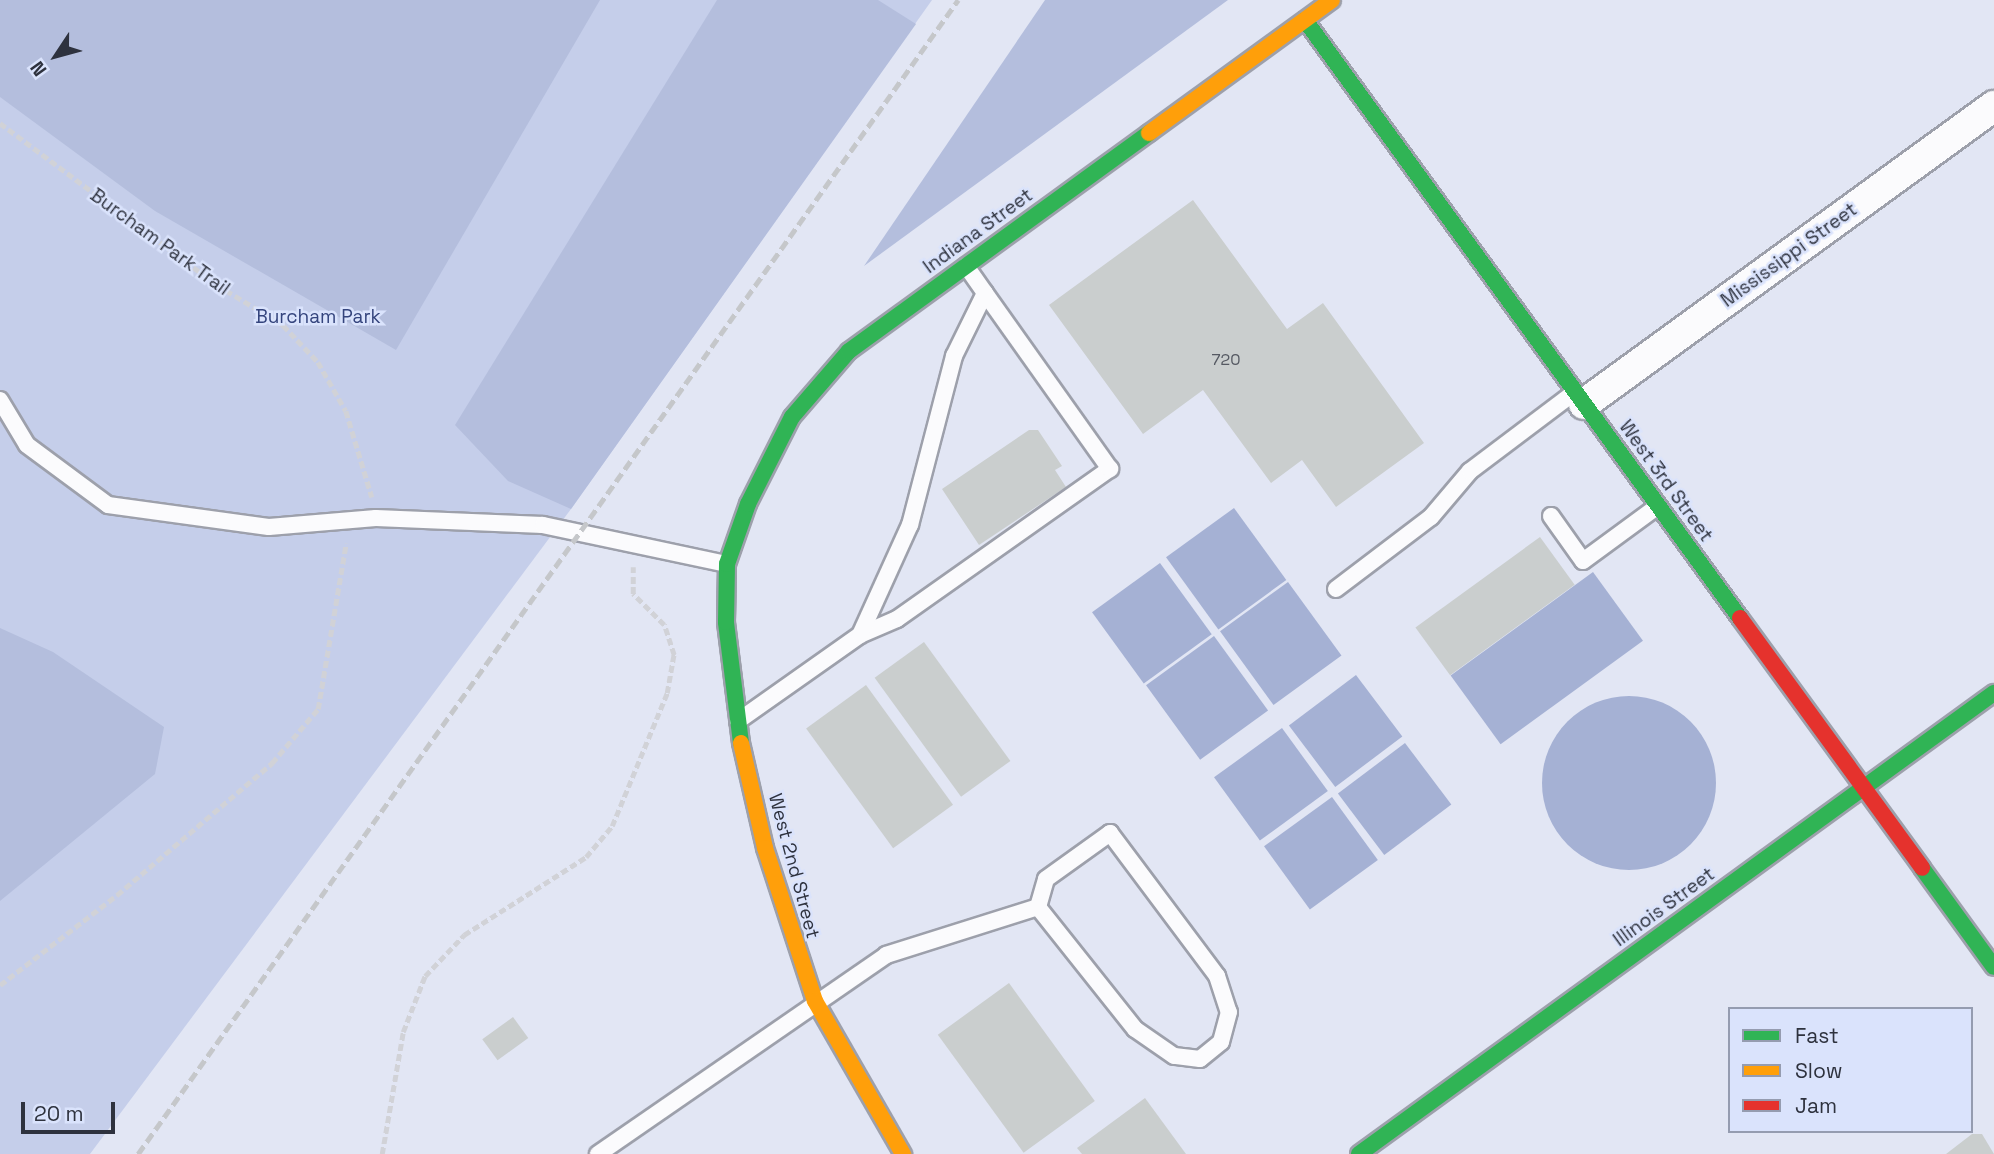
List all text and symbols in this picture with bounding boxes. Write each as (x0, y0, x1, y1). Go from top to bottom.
north arrow (21, 21, 91, 91)
text: N (25, 56, 52, 81)
street label: Burcham Park Trail (86, 184, 234, 300)
street label: Indiana Street (919, 184, 1037, 278)
street label: Mississippi Street (1717, 198, 1861, 312)
park label: Burcham Park (255, 306, 381, 328)
house number: 720 (1212, 350, 1240, 370)
street label: West 3rd Street (1614, 416, 1718, 546)
street label: West 2nd Street (764, 791, 824, 941)
street label: Illinois Street (1609, 863, 1719, 951)
legend (1728, 1007, 1973, 1133)
text: Fast (1795, 1022, 1839, 1049)
text: Slow (1795, 1057, 1843, 1084)
scale bar (24, 1088, 119, 1132)
text: Jam (1795, 1092, 1837, 1119)
text: 20 m (34, 1100, 84, 1127)

